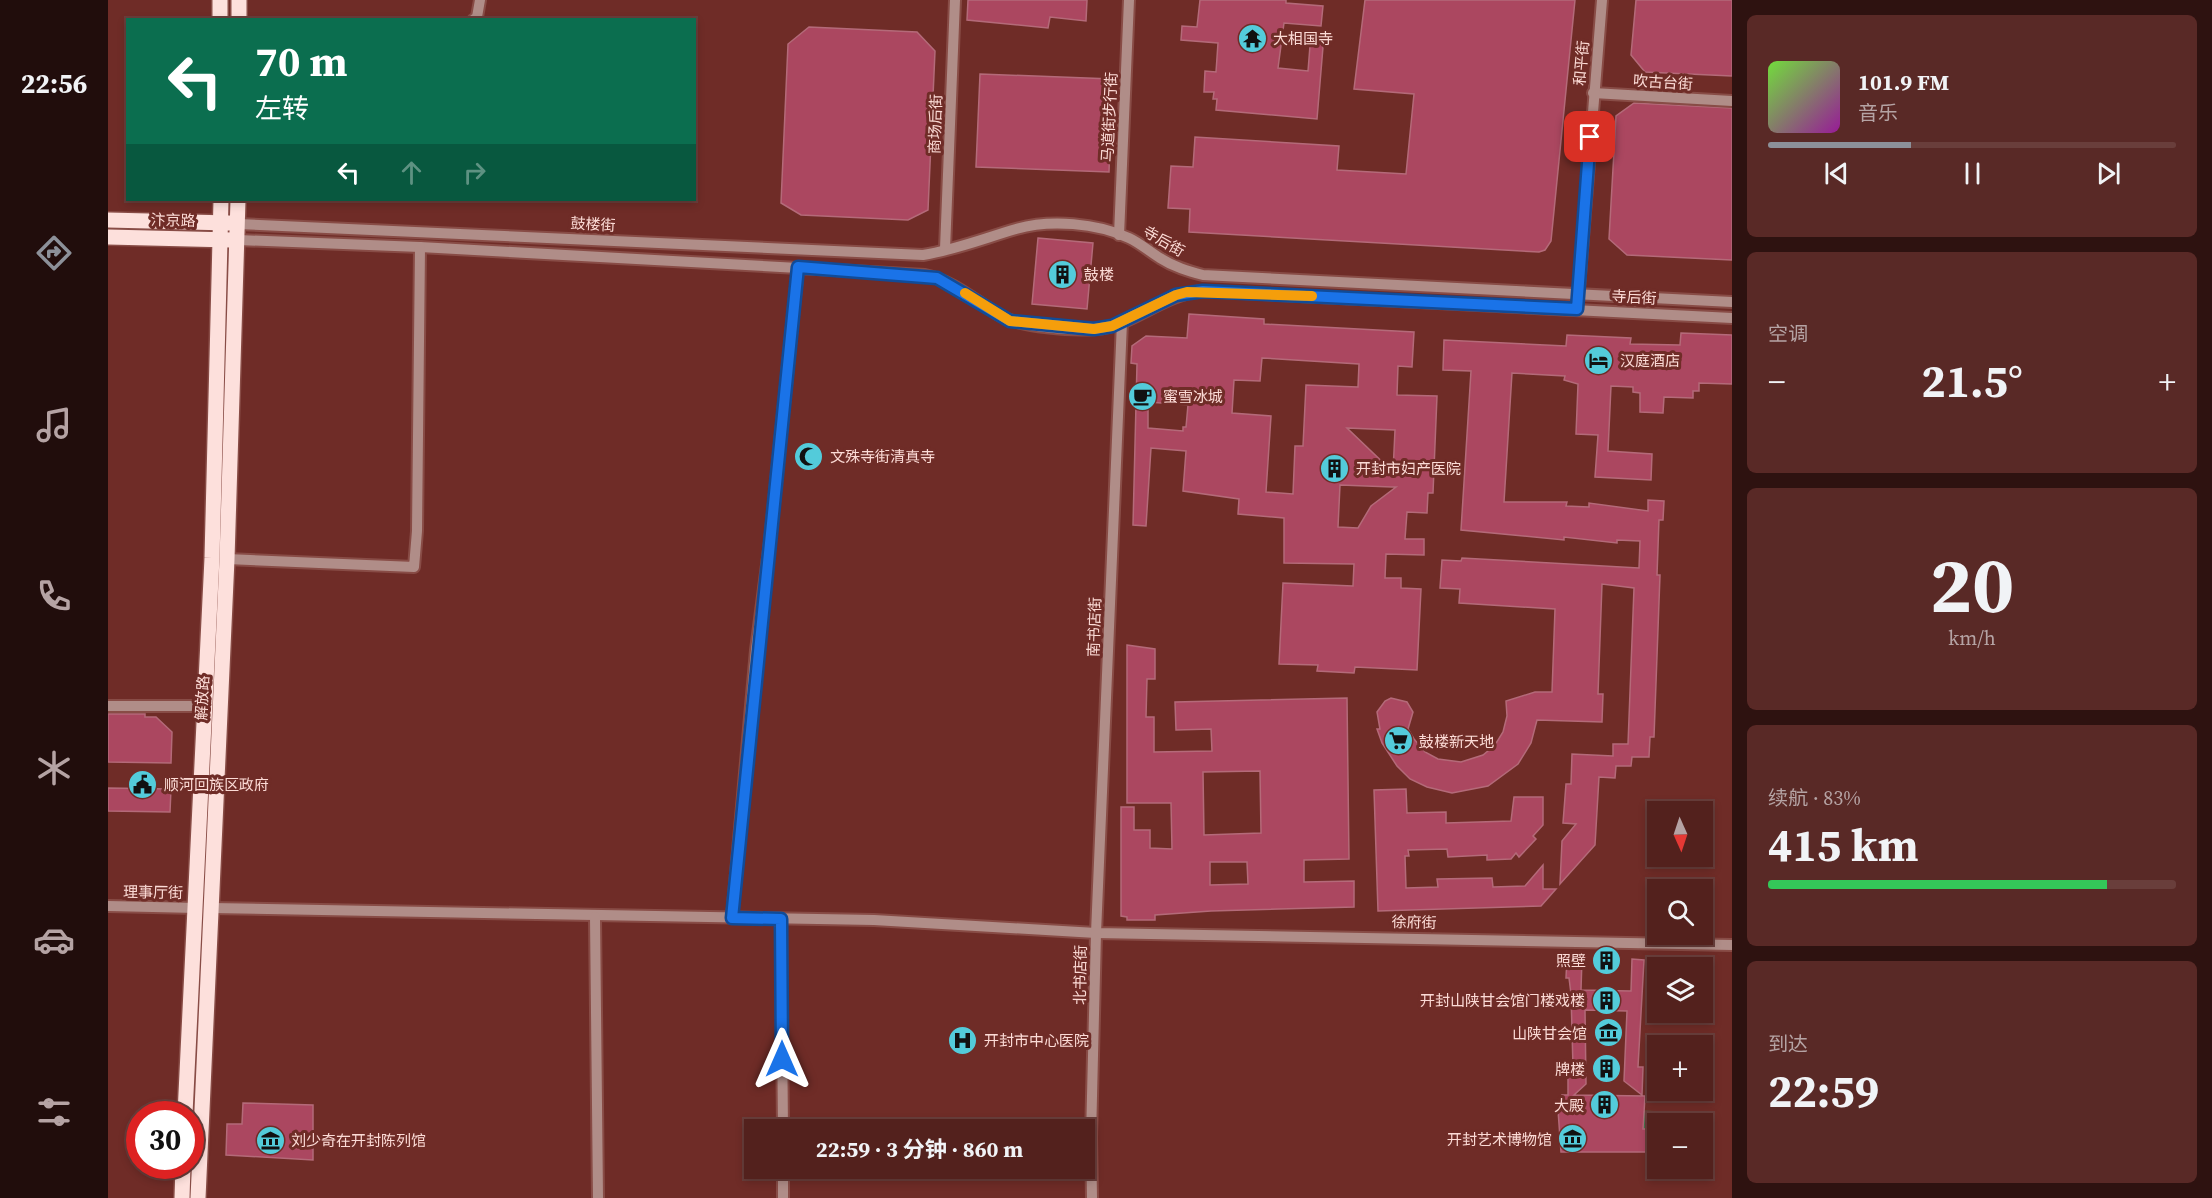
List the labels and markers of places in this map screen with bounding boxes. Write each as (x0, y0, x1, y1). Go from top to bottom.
temple icon: 大相国寺 (1236, 22, 1268, 54)
place label: 大相国寺 (1273, 28, 1333, 49)
pin (1564, 111, 1615, 162)
building icon: 鼓楼 (1047, 258, 1079, 290)
place label: 鼓楼 (1084, 264, 1114, 285)
hotel icon: 汉庭酒店 (1583, 344, 1615, 376)
place label: 汉庭酒店 (1620, 350, 1680, 371)
cafe icon: 蜜雪冰城 (1126, 380, 1158, 412)
place label: 蜜雪冰城 (1163, 386, 1223, 407)
mosque icon: 文殊寺街清真寺 (793, 440, 825, 472)
place label: 文殊寺街清真寺 (830, 446, 935, 467)
building icon: 开封市妇产医院 (1319, 452, 1351, 484)
place label: 开封市妇产医院 (1356, 458, 1461, 479)
supermarket icon: 鼓楼新天地 (1382, 725, 1414, 757)
place label: 鼓楼新天地 (1419, 731, 1494, 752)
public building icon: 顺河回族区政府 (127, 768, 159, 800)
place label: 顺河回族区政府 (164, 774, 269, 795)
building icon: 照壁 (1591, 944, 1623, 976)
place label: 照壁 (1556, 950, 1586, 971)
building icon: 开封山陕甘会馆门楼戏楼 (1590, 984, 1622, 1016)
place label: 开封山陕甘会馆门楼戏楼 (1420, 990, 1585, 1011)
museum icon: 山陕甘会馆 (1592, 1017, 1624, 1049)
place label: 山陕甘会馆 (1512, 1023, 1587, 1044)
hospital icon: 开封市中心医院 (947, 1024, 979, 1056)
place label: 开封市中心医院 (984, 1030, 1089, 1051)
building icon: 牌楼 (1590, 1053, 1622, 1085)
place label: 牌楼 (1555, 1059, 1585, 1080)
building icon: 大殿 (1589, 1089, 1621, 1121)
place label: 大殿 (1554, 1095, 1584, 1116)
museum icon: 开封艺术博物馆 (1557, 1123, 1589, 1155)
museum icon: 刘少奇在开封陈列馆 (254, 1124, 286, 1156)
place label: 开封艺术博物馆 (1447, 1129, 1552, 1150)
place label: 刘少奇在开封陈列馆 (291, 1130, 426, 1151)

